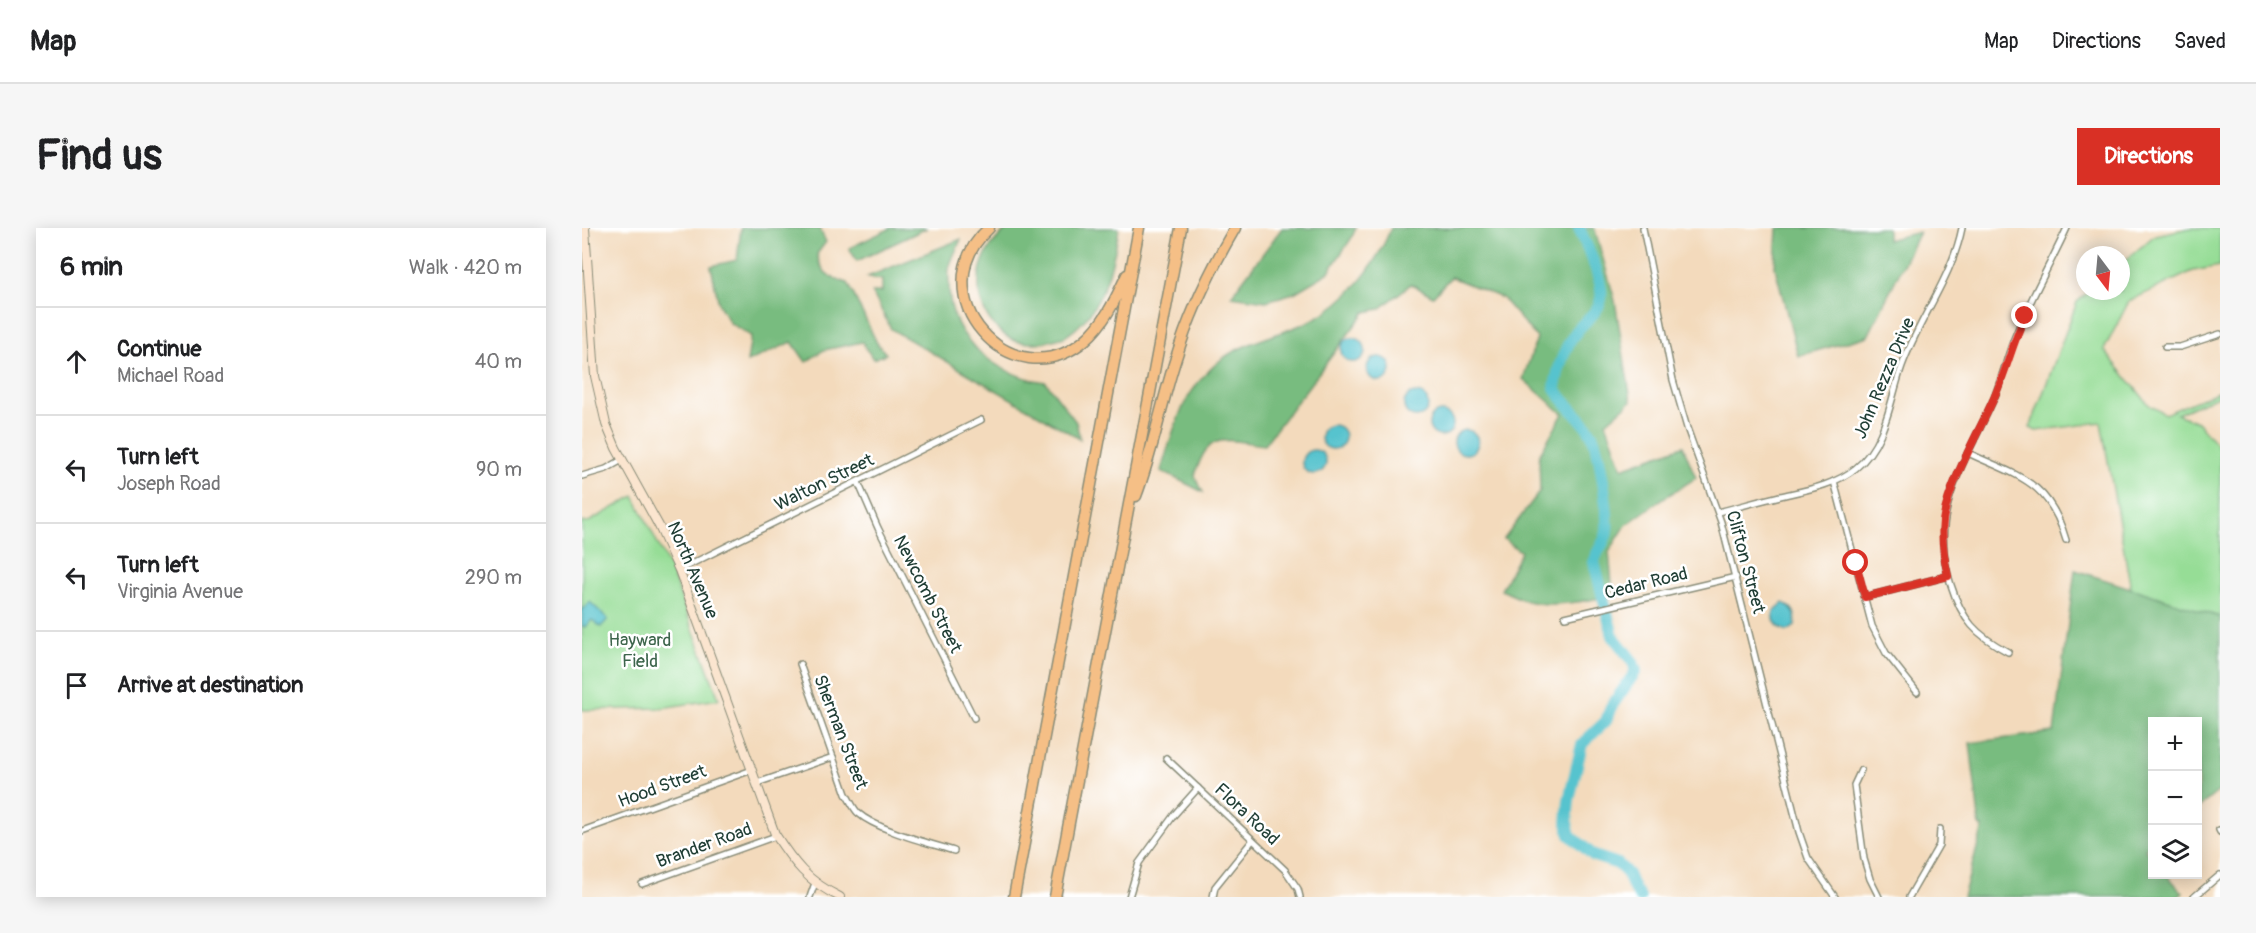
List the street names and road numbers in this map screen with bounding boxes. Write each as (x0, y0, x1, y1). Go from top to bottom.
street label: John Rezza Drive (1849, 314, 1920, 442)
street label: Walton Street (771, 448, 878, 516)
street label: Clifton Street (1721, 508, 1770, 617)
street label: North Avenue (662, 518, 723, 622)
street label: Newcomb Street (888, 532, 967, 658)
street label: Cedar Road (1602, 562, 1690, 605)
street label: Sherman Street (808, 672, 873, 793)
street label: Hood Street (615, 760, 710, 813)
street label: Flora Road (1209, 778, 1284, 850)
street label: Brander Road (653, 818, 755, 873)

